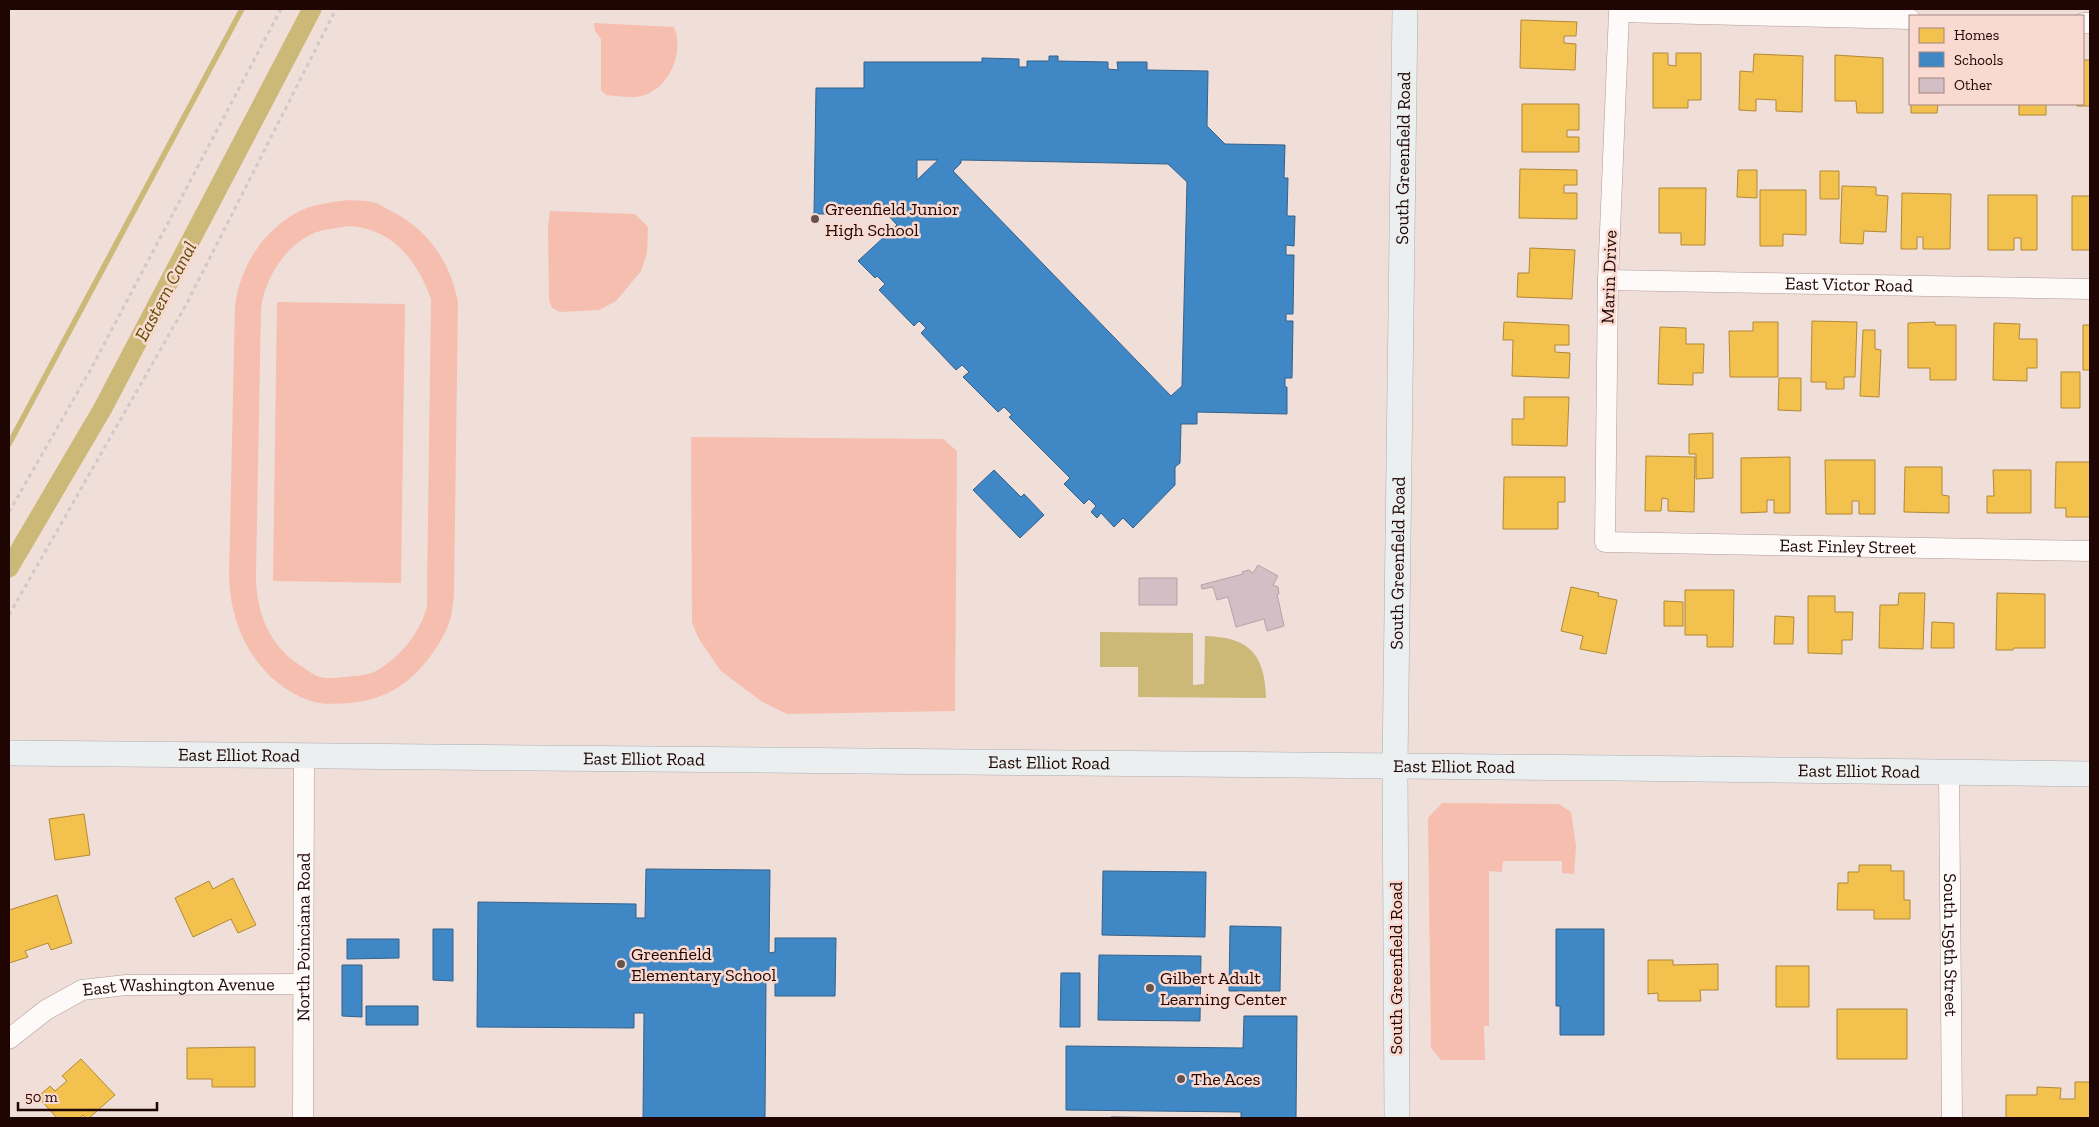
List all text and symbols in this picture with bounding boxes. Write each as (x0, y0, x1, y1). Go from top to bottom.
legend (1909, 15, 2084, 105)
text: Homes (1954, 26, 1999, 44)
text: Schools (1954, 51, 2003, 69)
street label: South Greenfield Road (1391, 71, 1415, 245)
text: Other (1954, 76, 1992, 94)
place label: Greenfield Junior High School (825, 198, 959, 241)
marker: Greenfield Junior High School (809, 213, 821, 225)
street label: Marin Drive (1596, 230, 1622, 324)
water label: Eastern Canal (130, 238, 201, 345)
street label: East Victor Road (1785, 272, 1913, 297)
street label: South Greenfield Road (1386, 476, 1410, 650)
street label: East Finley Street (1779, 534, 1916, 559)
street label: East Elliot Road (178, 744, 300, 767)
street label: East Elliot Road (583, 747, 705, 770)
street label: East Elliot Road (988, 751, 1110, 774)
street label: East Elliot Road (1393, 755, 1515, 778)
street label: East Elliot Road (1798, 759, 1920, 783)
street label: North Poinciana Road (292, 852, 315, 1021)
street label: South 159th Street (1939, 873, 1962, 1017)
street label: South Greenfield Road (1385, 881, 1407, 1054)
place label: Greenfield Elementary School (631, 943, 776, 986)
marker: Greenfield Elementary School (615, 958, 627, 970)
place label: Gilbert Adult Learning Center (1160, 967, 1287, 1010)
street label: East Washington Avenue (81, 973, 275, 1001)
marker: Gilbert Adult Learning Center (1144, 982, 1156, 994)
place label: The Aces (1191, 1068, 1260, 1090)
marker: The Aces (1175, 1073, 1187, 1085)
scale bar (18, 1080, 156, 1112)
text: 50 m (25, 1088, 58, 1106)

